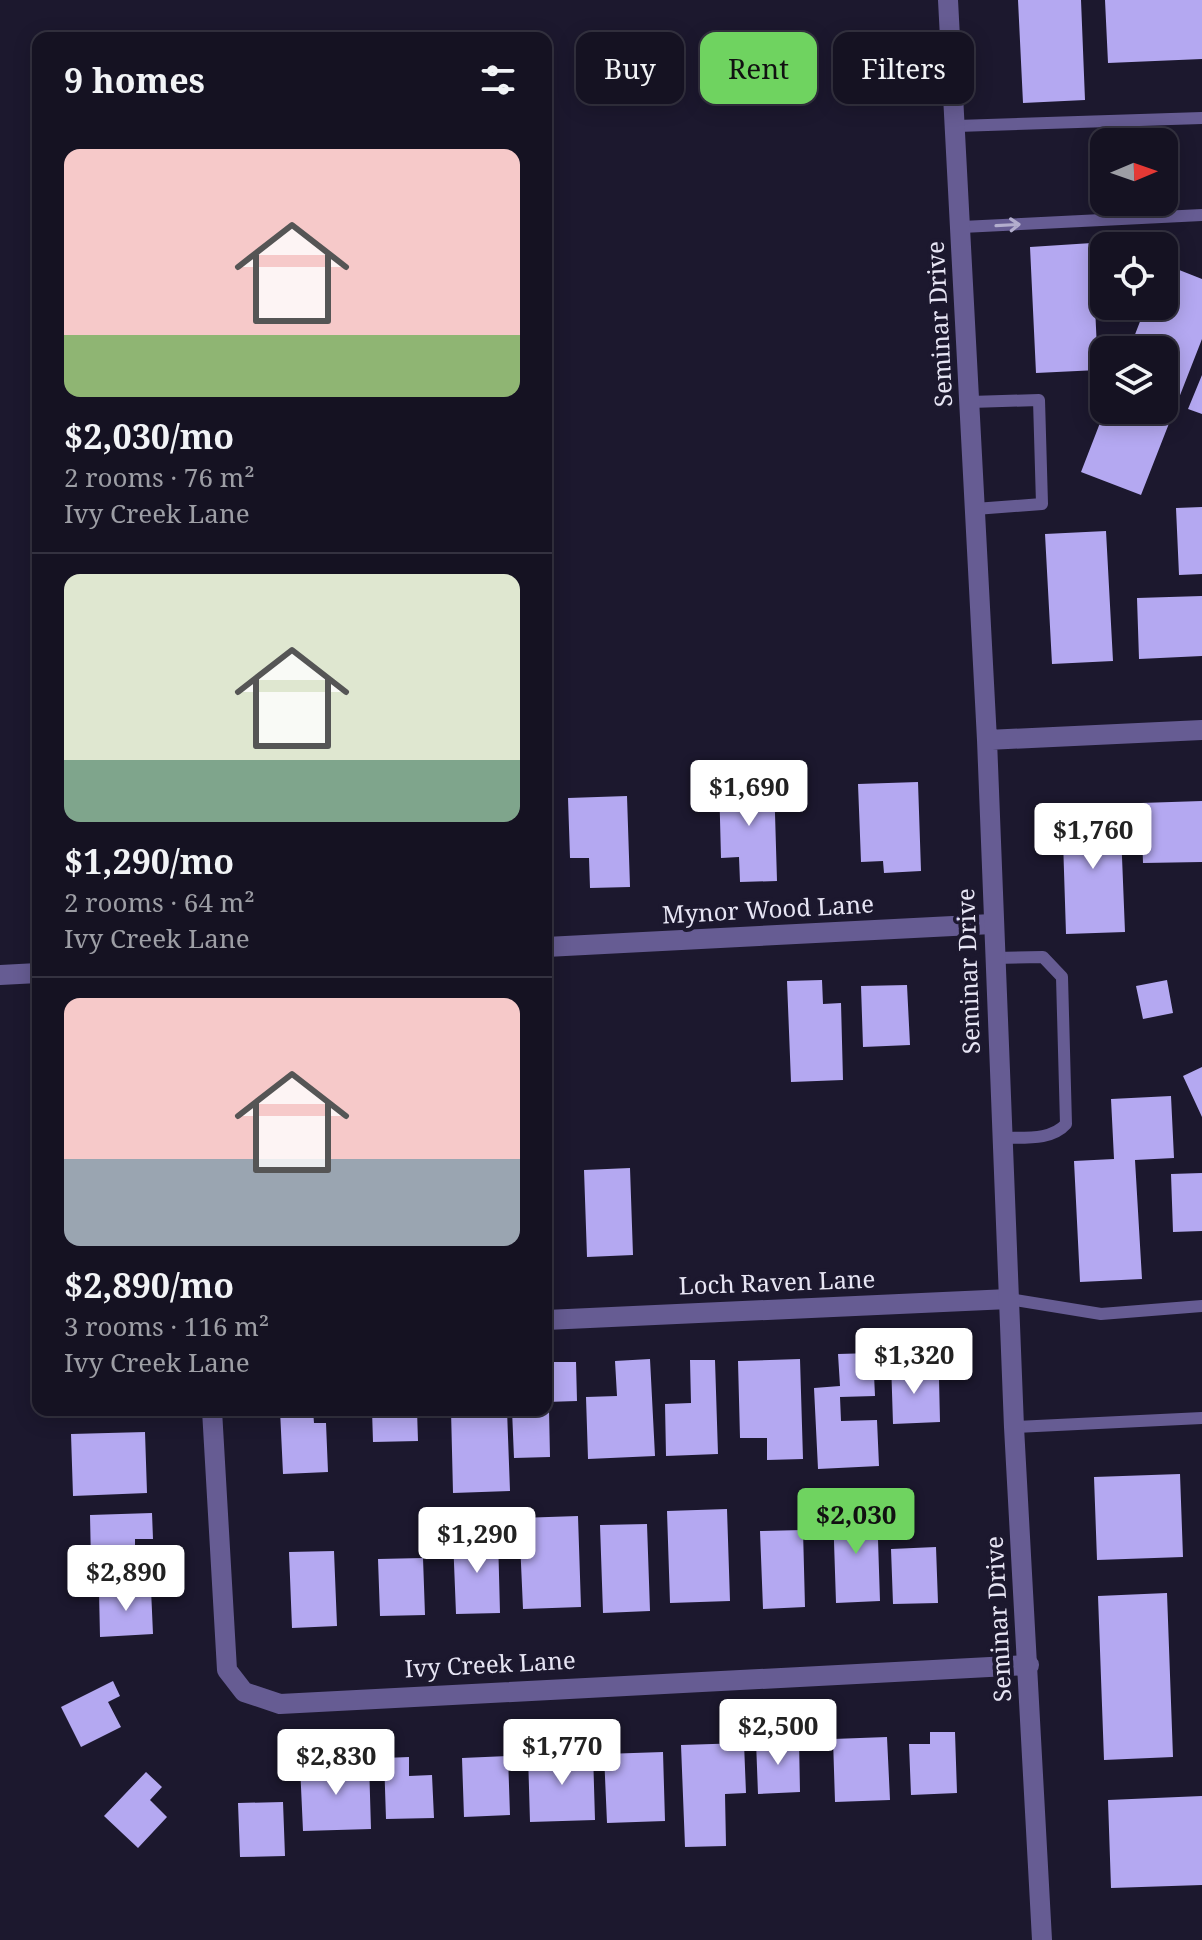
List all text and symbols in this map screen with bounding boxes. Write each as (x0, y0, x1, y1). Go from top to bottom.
chip: Buy (576, 32, 684, 104)
chip: Rent (700, 32, 817, 104)
chip: Filters (833, 32, 974, 104)
text: 9 homes (64, 57, 205, 103)
icon: filters (476, 58, 520, 102)
north arrow (1090, 128, 1178, 216)
map controls (1090, 128, 1178, 424)
icon: home (220, 201, 364, 345)
one-way arrow (994, 217, 1021, 232)
button: locate (1090, 232, 1178, 320)
street label: Seminar Drive (918, 240, 959, 408)
button: layers (1090, 336, 1178, 424)
text: $2,030/mo (64, 413, 234, 459)
text: 2 rooms · 76 m² (64, 459, 255, 495)
text: Ivy Creek Lane (64, 495, 250, 531)
icon: home (220, 626, 364, 770)
pin: $1,690 (684, 760, 814, 828)
text: $1,690 (708, 768, 790, 804)
pin: $1,760 (1028, 803, 1158, 871)
text: $1,760 (1052, 811, 1134, 847)
text: $1,290/mo (64, 838, 234, 884)
text: 2 rooms · 64 m² (64, 884, 255, 920)
street label: Mynor Wood Lane (661, 886, 875, 931)
street label: Seminar Drive (948, 888, 987, 1055)
text: Ivy Creek Lane (64, 920, 250, 956)
icon: home (220, 1050, 364, 1194)
text: $2,890/mo (64, 1262, 234, 1308)
street label: Loch Raven Lane (678, 1262, 876, 1301)
text: 3 rooms · 116 m² (64, 1308, 269, 1344)
pin: $1,320 (849, 1328, 979, 1396)
text: $1,320 (873, 1336, 955, 1372)
text: Ivy Creek Lane (64, 1344, 250, 1380)
pin: $2,030 (791, 1488, 921, 1556)
text: $2,030 (815, 1496, 897, 1532)
pin: $1,290 (412, 1507, 542, 1575)
text: $1,290 (436, 1515, 518, 1551)
street label: Seminar Drive (977, 1535, 1018, 1703)
pin: $2,890 (61, 1545, 191, 1613)
text: $2,890 (85, 1553, 167, 1589)
street label: Ivy Creek Lane (404, 1643, 576, 1684)
pin: $2,500 (713, 1699, 843, 1767)
text: $2,500 (737, 1707, 819, 1743)
pin: $1,770 (497, 1719, 627, 1787)
text: $1,770 (521, 1727, 603, 1763)
pin: $2,830 (271, 1729, 401, 1797)
text: $2,830 (295, 1737, 377, 1773)

